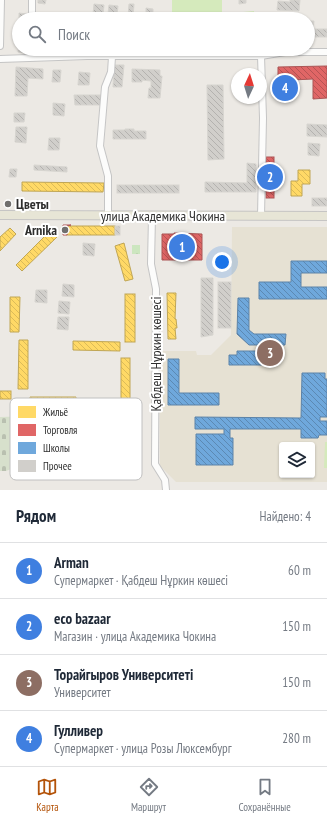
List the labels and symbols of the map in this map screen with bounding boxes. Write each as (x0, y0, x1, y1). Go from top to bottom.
north arrow (231, 68, 267, 104)
pin: 4 (272, 73, 298, 103)
pin: 2 (257, 162, 283, 192)
place label: Цветы (16, 195, 49, 213)
marker: Цветы (3, 199, 13, 209)
street label: улица Академика Чокина (101, 207, 225, 225)
place label: Arnika (24, 221, 57, 239)
marker: Arnika (60, 225, 70, 235)
pin: 1 (169, 232, 195, 262)
your location (212, 252, 232, 272)
street label: Қабдеш Нұркин көшесі (147, 297, 165, 411)
pin: 3 (257, 338, 283, 368)
legend (10, 398, 142, 480)
text: Жильё (42, 405, 69, 419)
text: Торговля (43, 423, 77, 437)
text: Школы (43, 441, 70, 455)
text: Прочее (43, 459, 72, 473)

